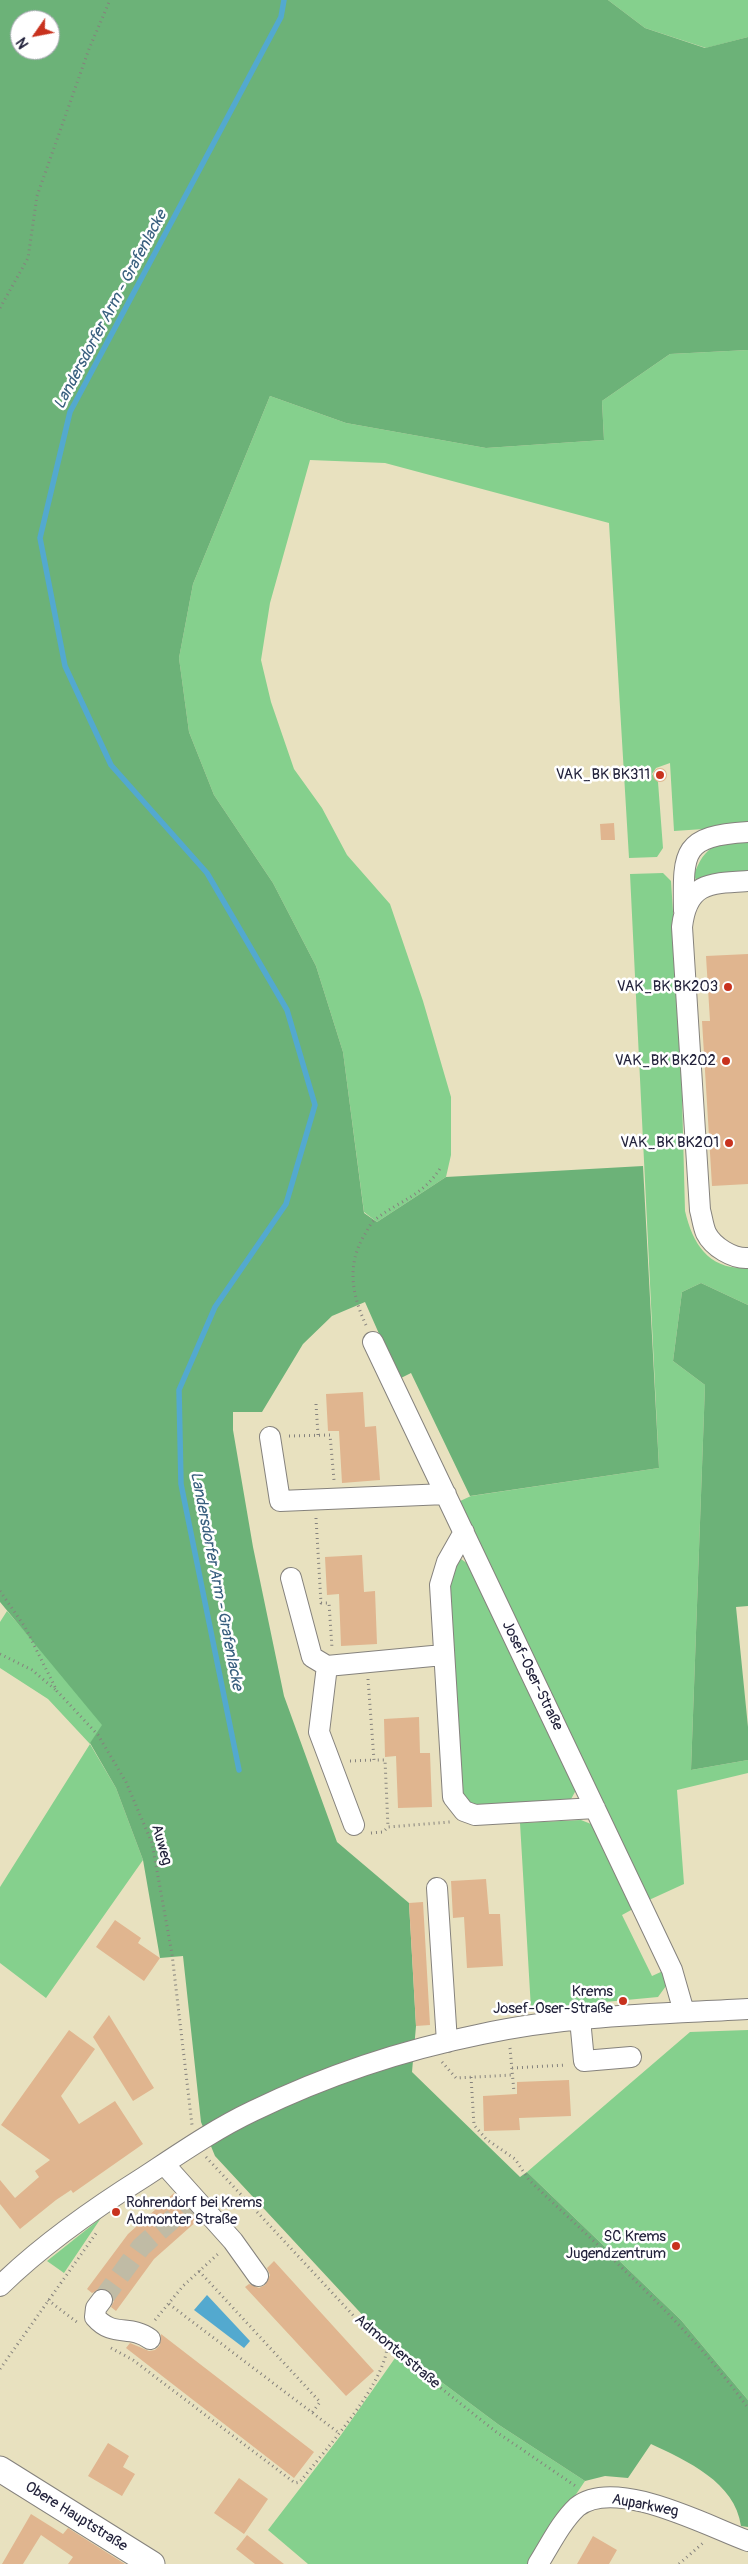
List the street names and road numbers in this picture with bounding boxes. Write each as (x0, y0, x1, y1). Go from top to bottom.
street label: Josef-Oser-Straße (498, 1618, 566, 1734)
street label: Auweg (147, 1822, 175, 1868)
street label: Admonterstraße (351, 2311, 443, 2393)
street label: Obere Hauptstraße (21, 2478, 131, 2556)
street label: Auparkweg (610, 2491, 680, 2521)

